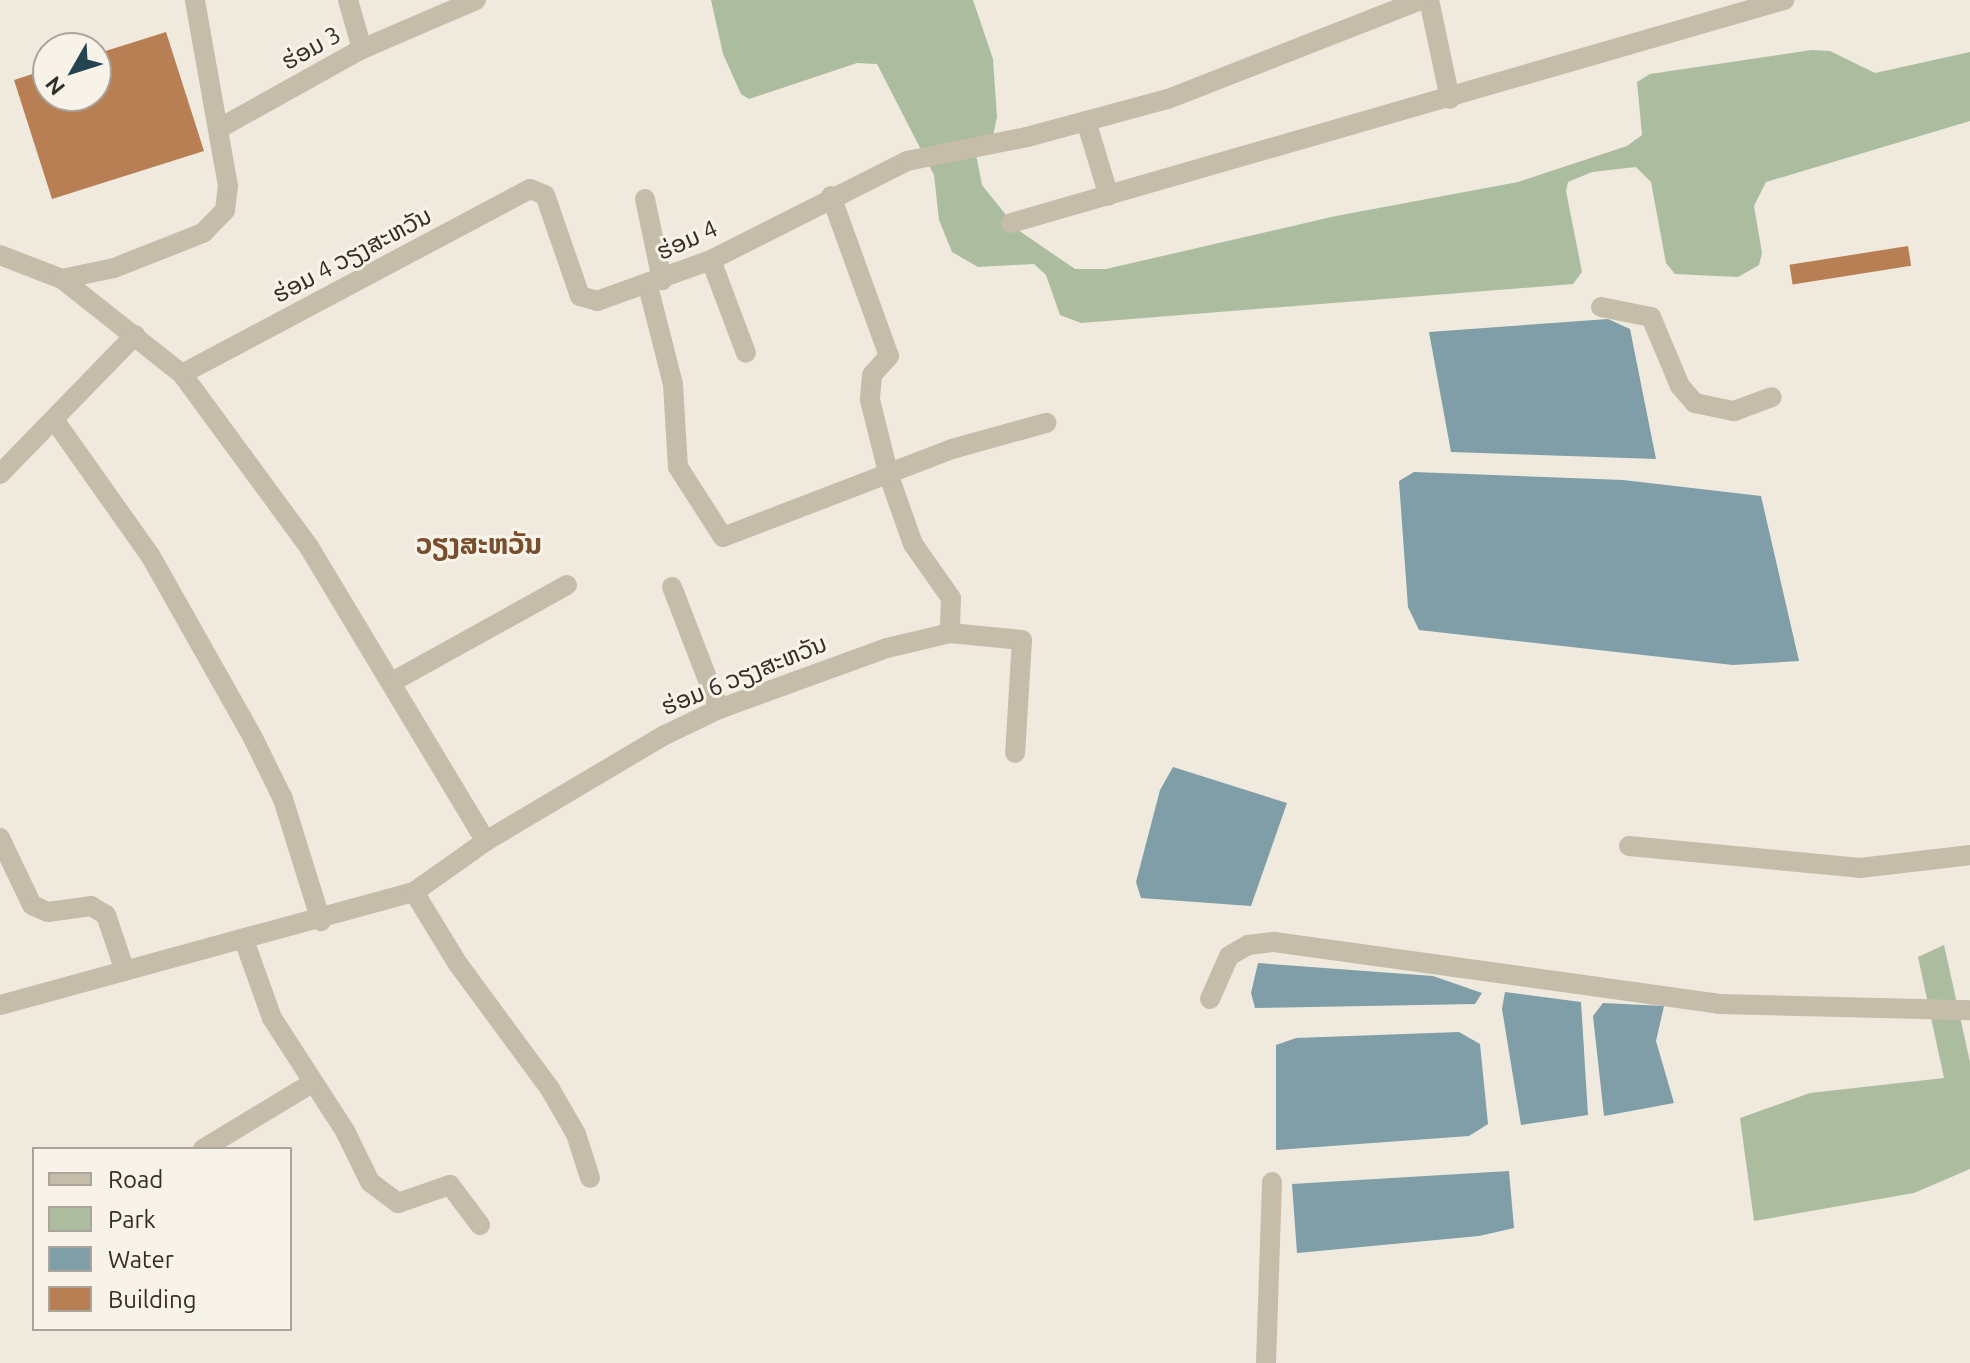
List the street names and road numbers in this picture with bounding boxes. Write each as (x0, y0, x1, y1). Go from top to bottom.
street label: ຮ່ອມ 3 (276, 20, 346, 76)
street label: ຮ່ອມ 4 ວຽງສະຫວັນ (268, 201, 436, 309)
street label: ຮ່ອມ 4 (652, 214, 722, 266)
street label: ຮ່ອມ 6 ວຽງສະຫວັນ (657, 629, 831, 721)

